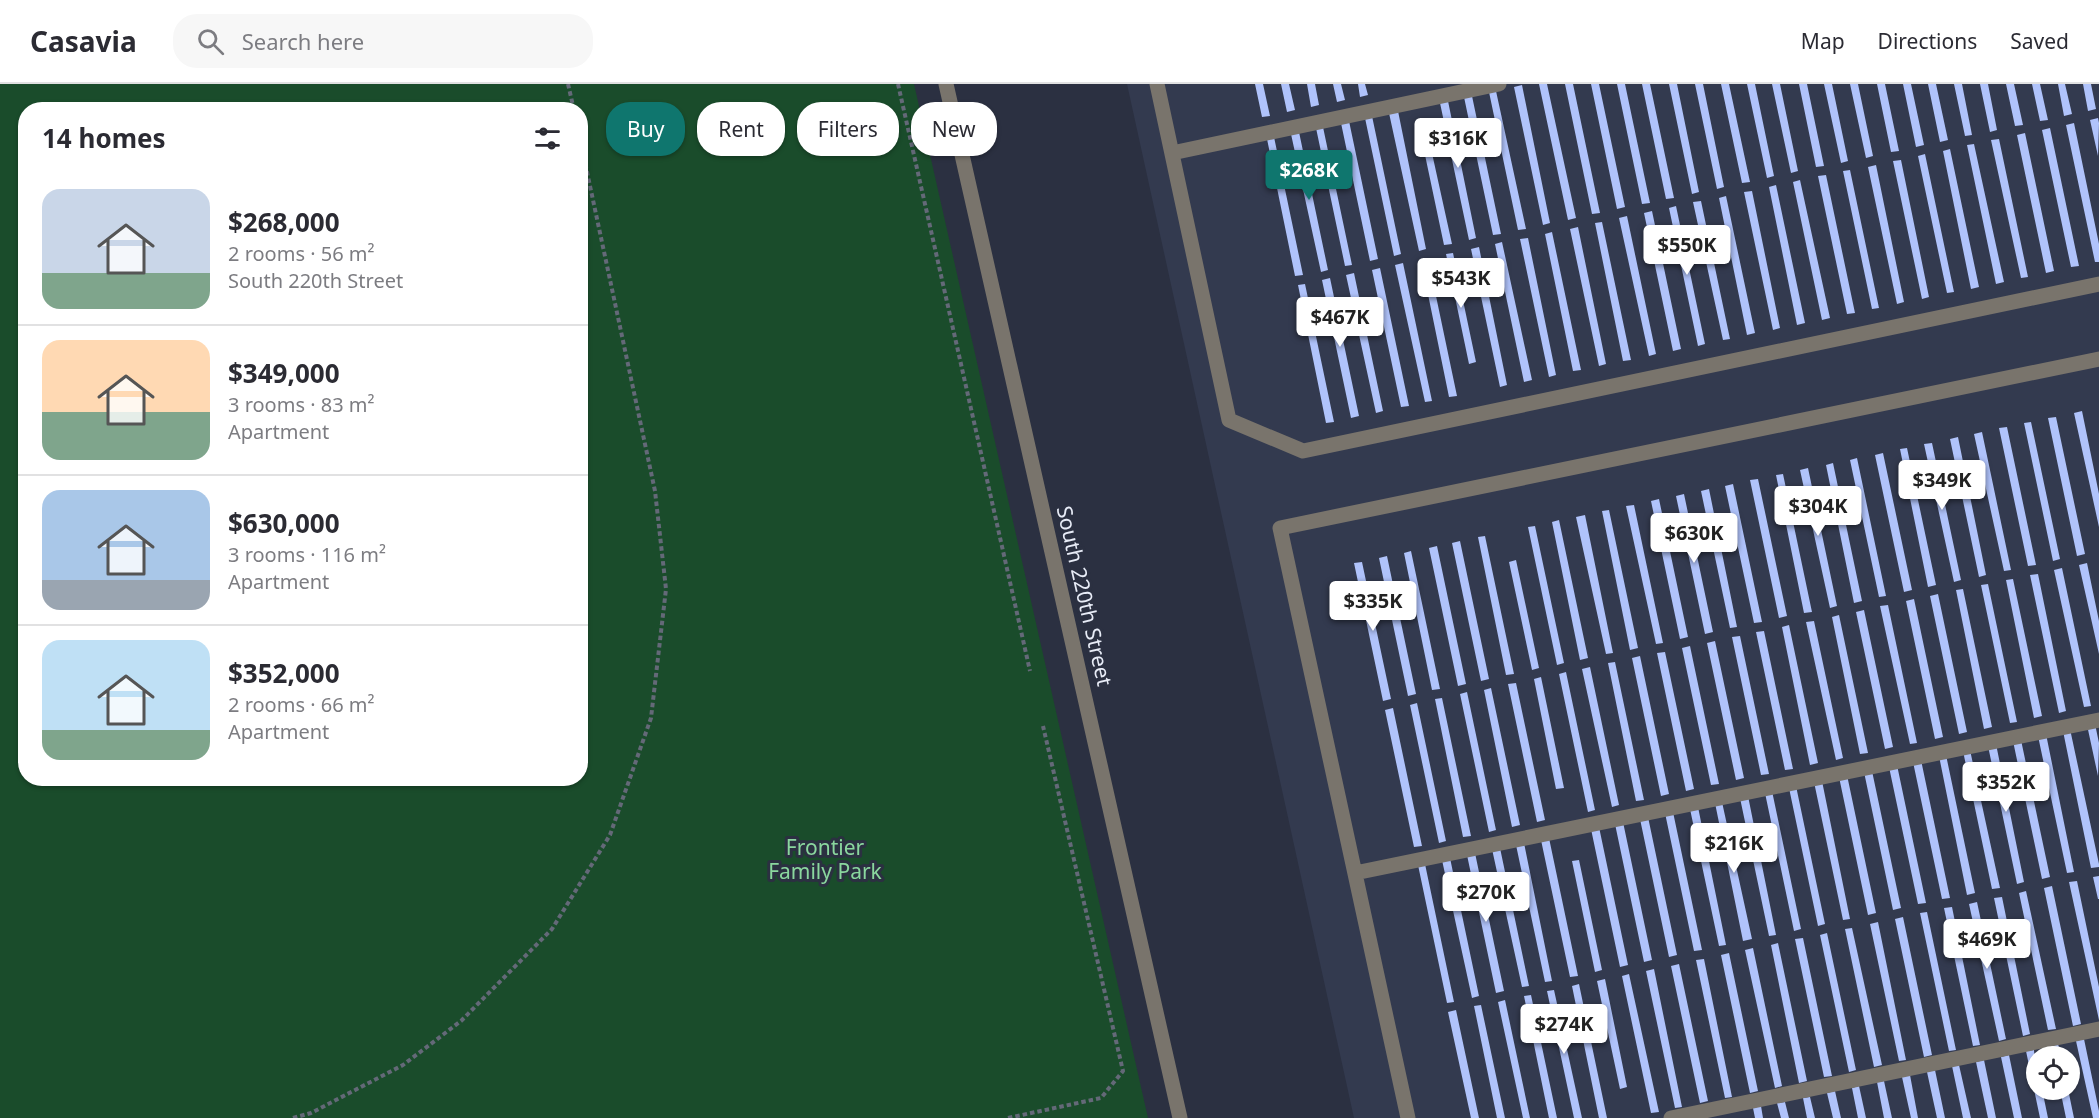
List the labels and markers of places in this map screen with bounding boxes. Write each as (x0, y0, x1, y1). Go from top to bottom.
pin: $316K (1416, 118, 1500, 169)
pin: $268K (1267, 150, 1351, 201)
pin: $550K (1645, 225, 1729, 276)
pin: $543K (1419, 258, 1503, 309)
pin: $467K (1298, 297, 1382, 348)
pin: $349K (1900, 460, 1984, 511)
pin: $304K (1776, 486, 1860, 537)
pin: $630K (1652, 513, 1736, 564)
pin: $335K (1331, 581, 1415, 632)
pin: $352K (1964, 762, 2048, 813)
pin: $216K (1692, 823, 1776, 874)
pin: $270K (1444, 872, 1528, 923)
pin: $469K (1945, 919, 2029, 970)
pin: $274K (1522, 1004, 1606, 1055)

